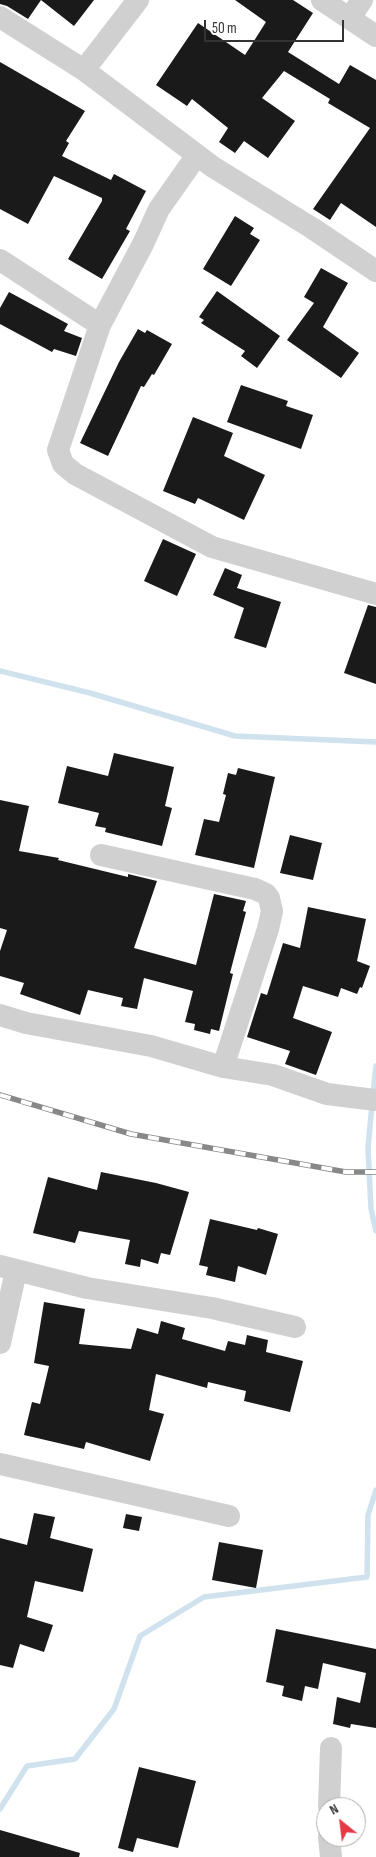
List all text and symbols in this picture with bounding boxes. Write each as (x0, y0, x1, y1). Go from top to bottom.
scale bar (206, 10, 346, 42)
text: 50 m (212, 19, 237, 38)
north arrow (316, 1797, 366, 1847)
text: N (327, 1800, 341, 1819)

